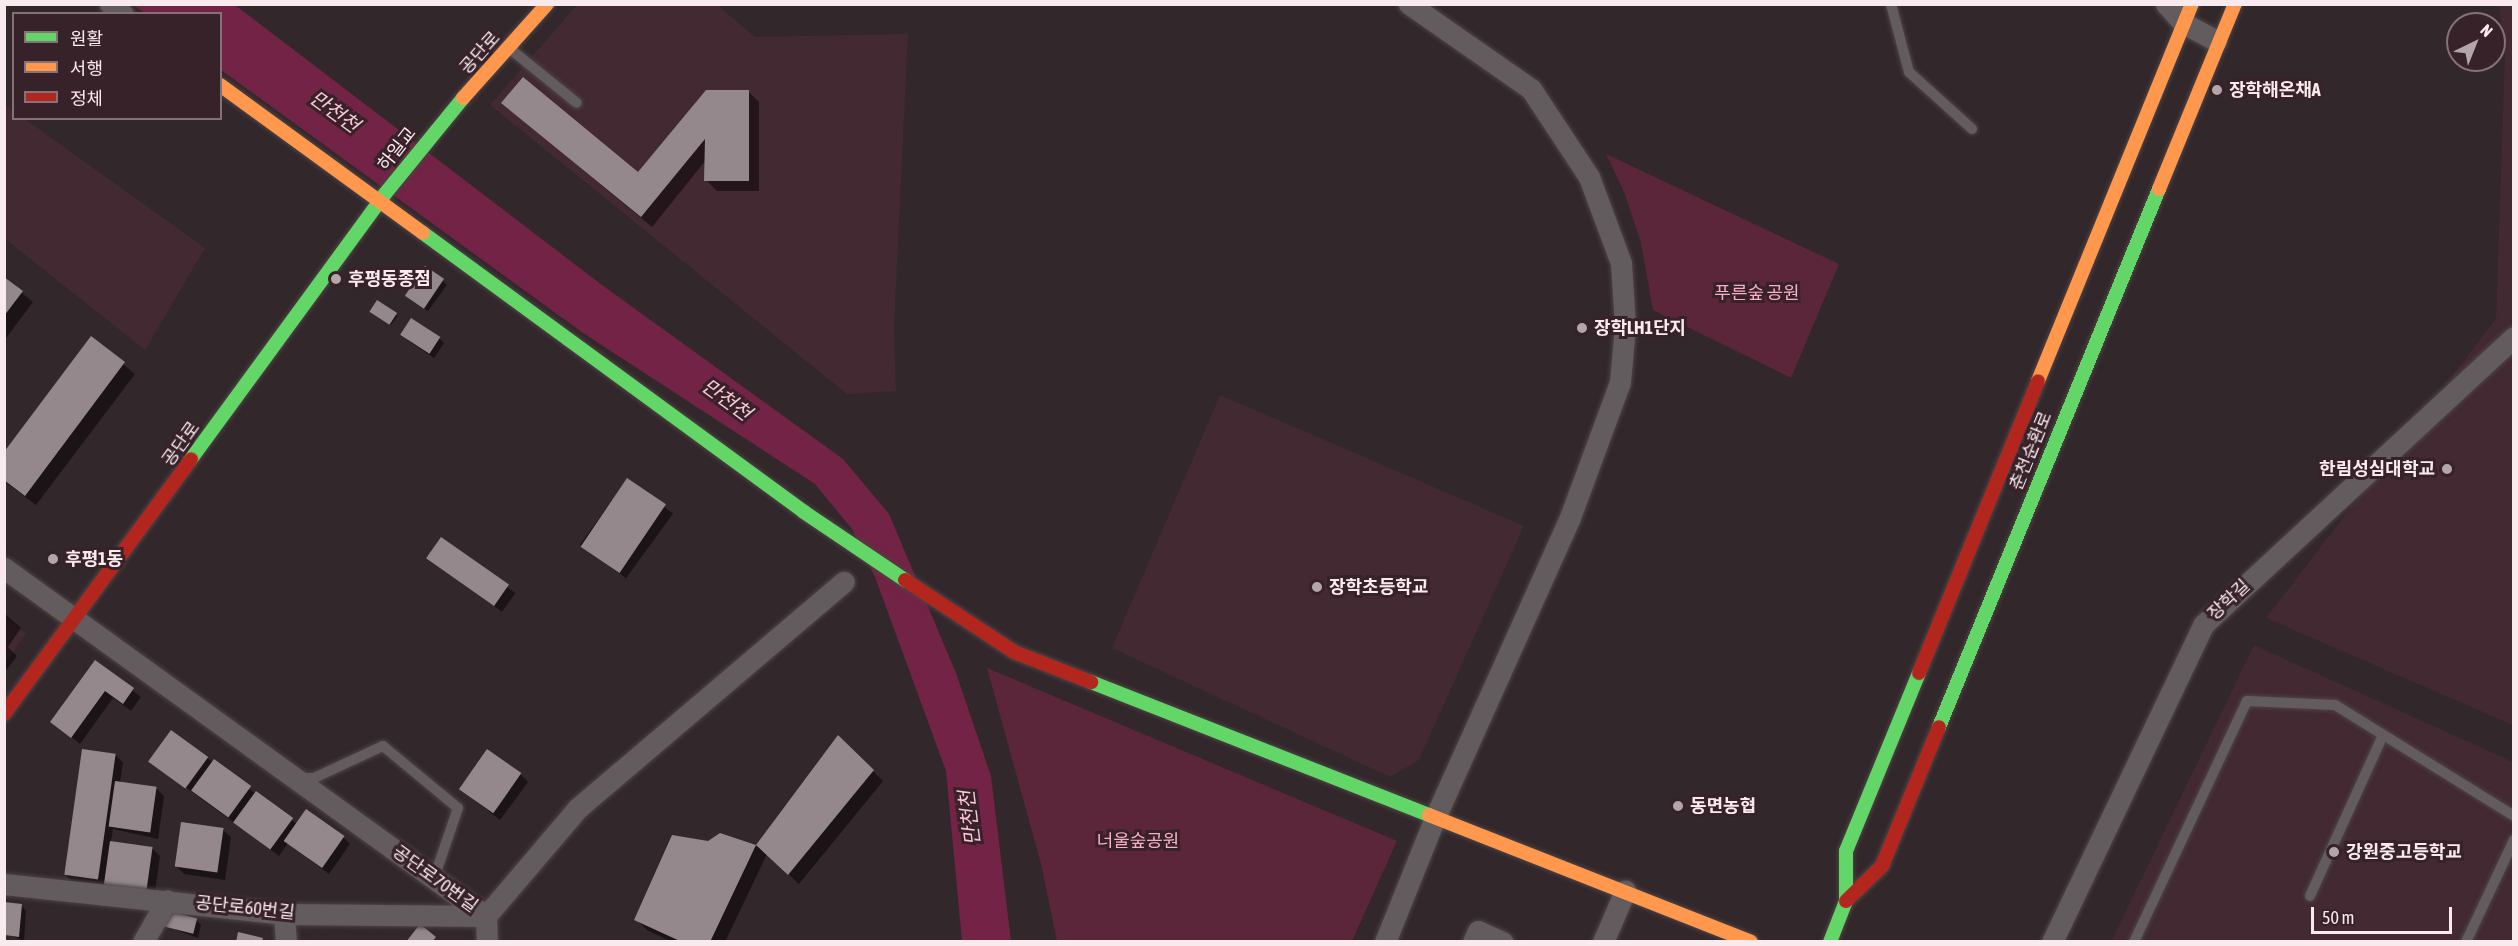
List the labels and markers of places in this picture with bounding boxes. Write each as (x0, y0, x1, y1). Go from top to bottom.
place label: 장학해온채A (2229, 79, 2321, 101)
marker: 장학해온채A (2210, 83, 2224, 97)
place label: 후평동종점 (348, 268, 431, 290)
marker: 후평동종점 (329, 272, 343, 286)
place label: 장학LH1단지 (1594, 317, 1686, 339)
marker: 장학LH1단지 (1575, 321, 1589, 335)
place label: 한림성심대학교 (2319, 458, 2435, 480)
marker: 한림성심대학교 (2440, 462, 2454, 476)
place label: 후평1동 (65, 548, 123, 570)
marker: 후평1동 (46, 552, 60, 566)
place label: 장학초등학교 (1329, 576, 1428, 598)
marker: 장학초등학교 (1310, 580, 1324, 594)
place label: 동면농협 (1690, 795, 1756, 817)
marker: 동면농협 (1671, 799, 1685, 813)
place label: 강원중고등학교 (2346, 841, 2462, 863)
marker: 강원중고등학교 (2327, 845, 2341, 859)

